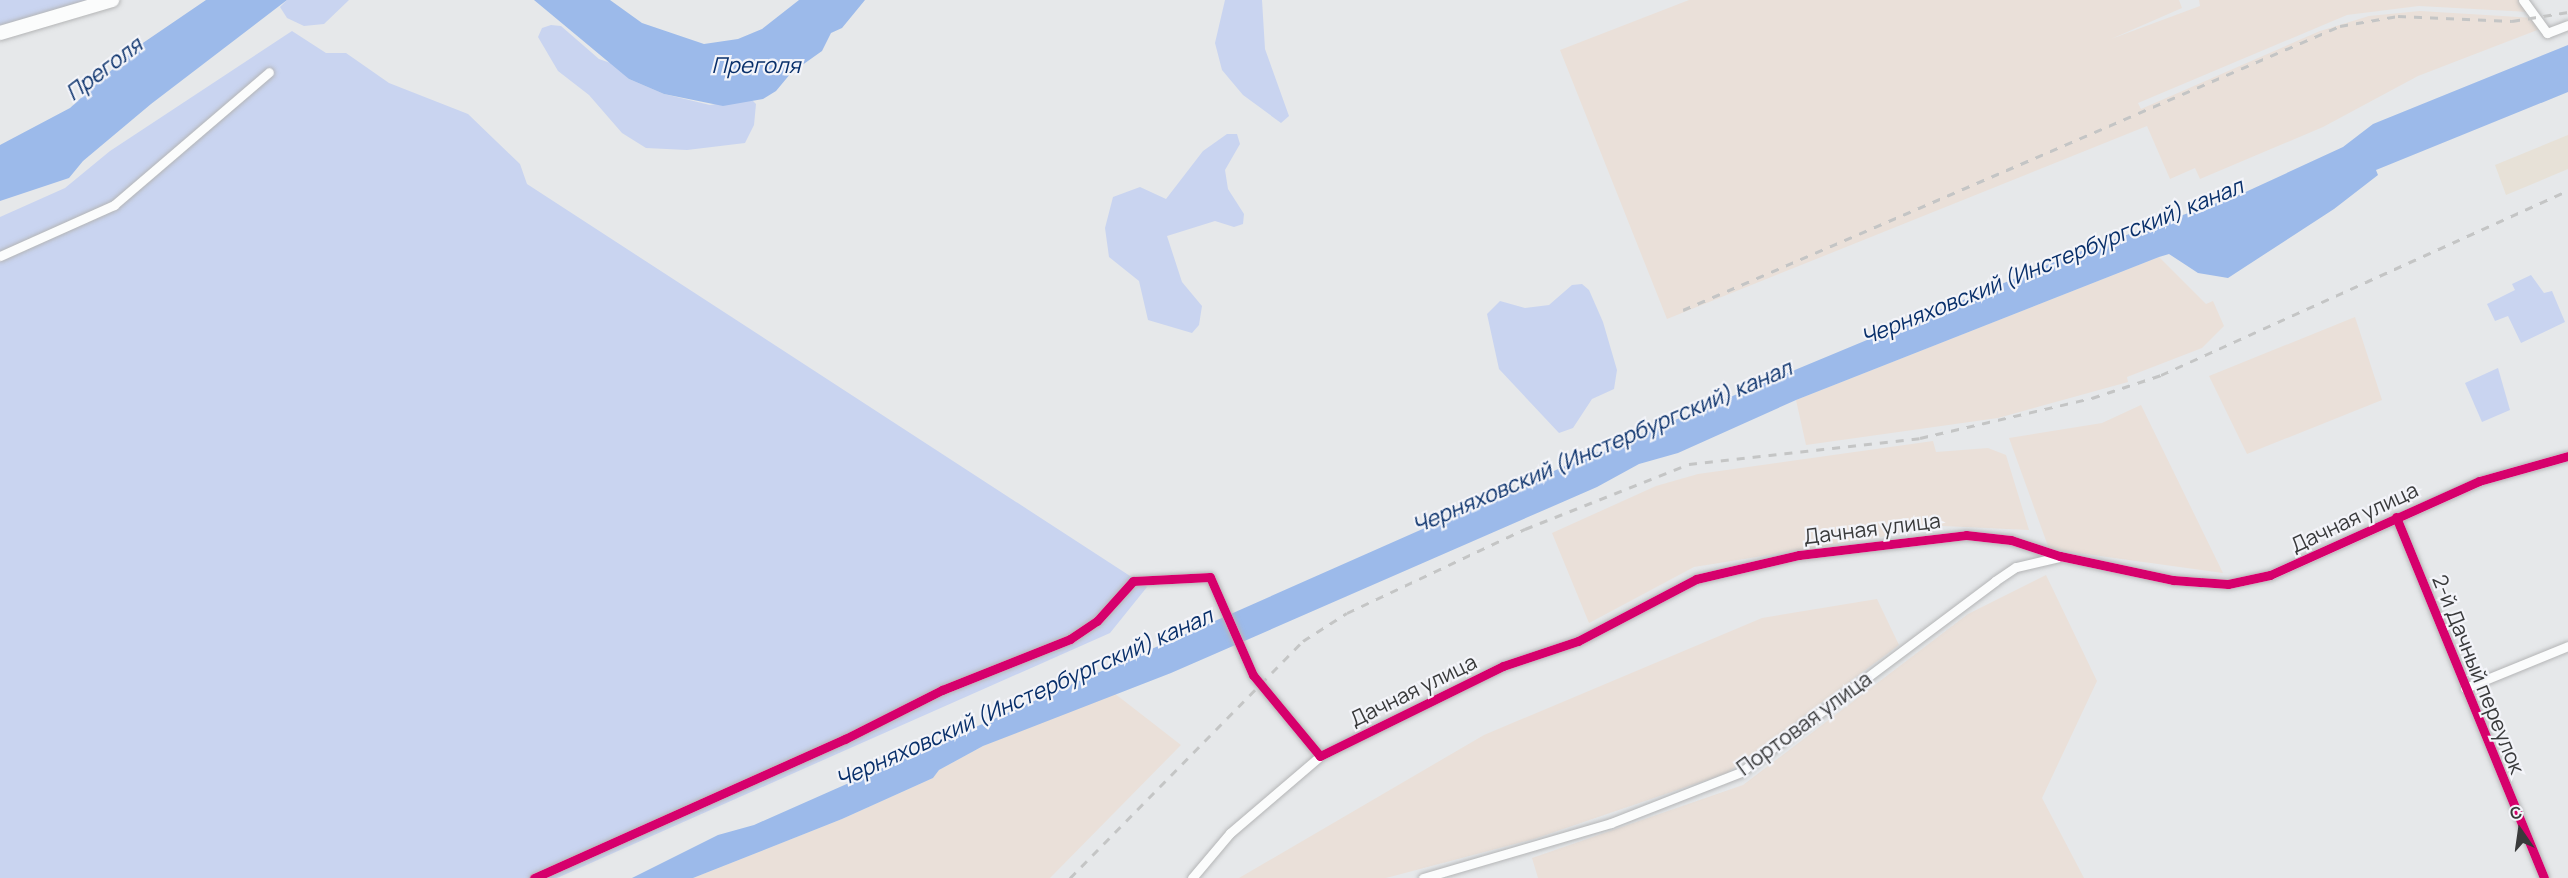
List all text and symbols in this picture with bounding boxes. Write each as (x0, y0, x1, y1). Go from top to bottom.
water label: Преголя (61, 32, 147, 106)
water label: Преголя (712, 53, 800, 79)
water label: Черняховский (Инстербургский) канал (1857, 173, 2247, 351)
water label: Черняховский (Инстербургский) канал (1408, 355, 1796, 539)
street label: Дачная улица (2286, 476, 2422, 558)
street label: Дачная улица (1802, 507, 1942, 549)
street label: 2-й Дачный переулок (2428, 571, 2530, 777)
water label: Черняховский (Инстербургский) канал (831, 603, 1217, 793)
street label: Дачная улица (1346, 648, 1480, 732)
street label: Портовая улица (1732, 666, 1876, 780)
north arrow (2490, 800, 2550, 860)
text: С (2508, 800, 2524, 825)

